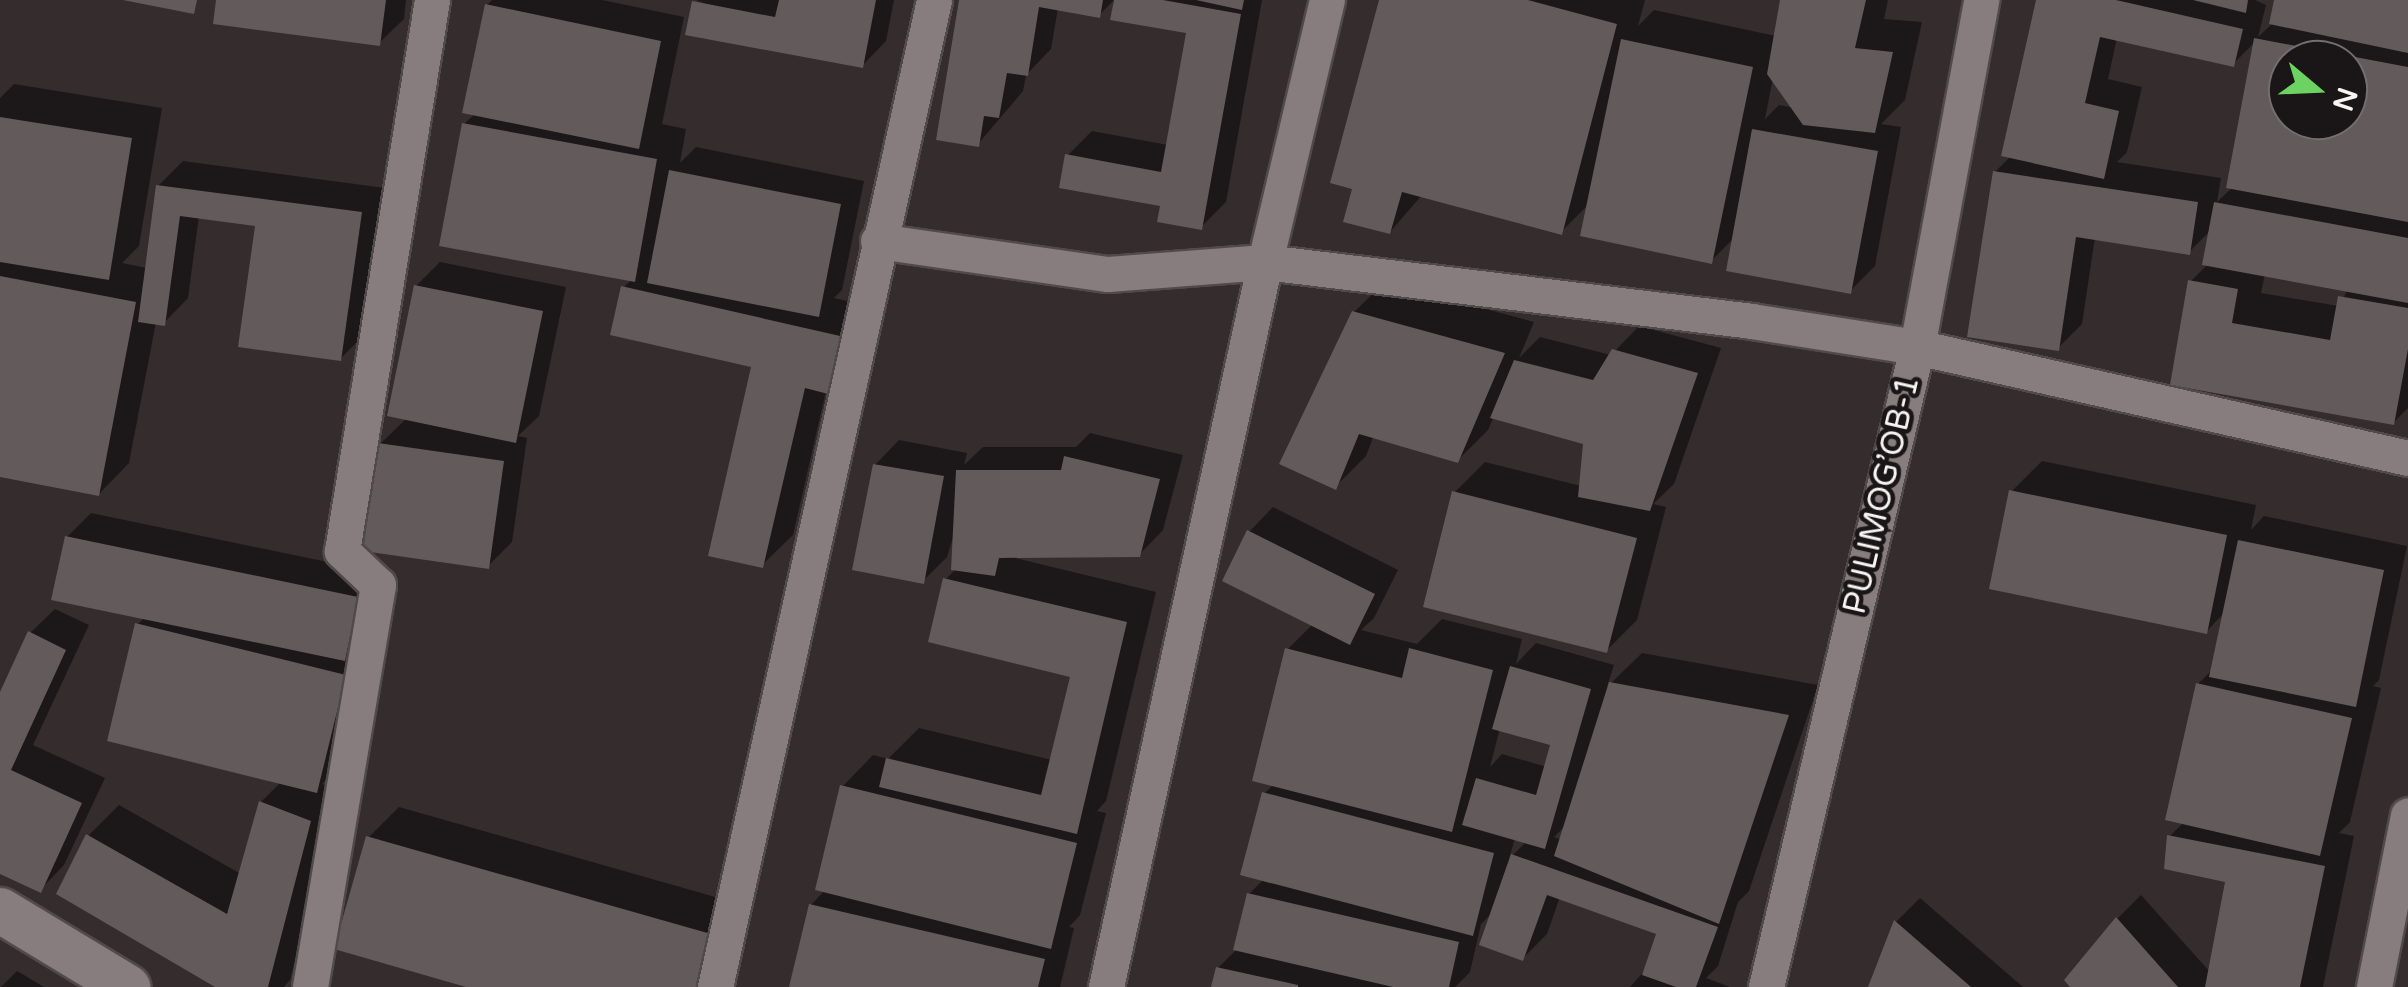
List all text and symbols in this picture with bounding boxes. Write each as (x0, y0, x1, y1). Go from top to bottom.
north arrow (2268, 40, 2368, 140)
text: N (2325, 83, 2364, 115)
street label: PULIMOG’OB-1 (1836, 372, 1928, 618)

